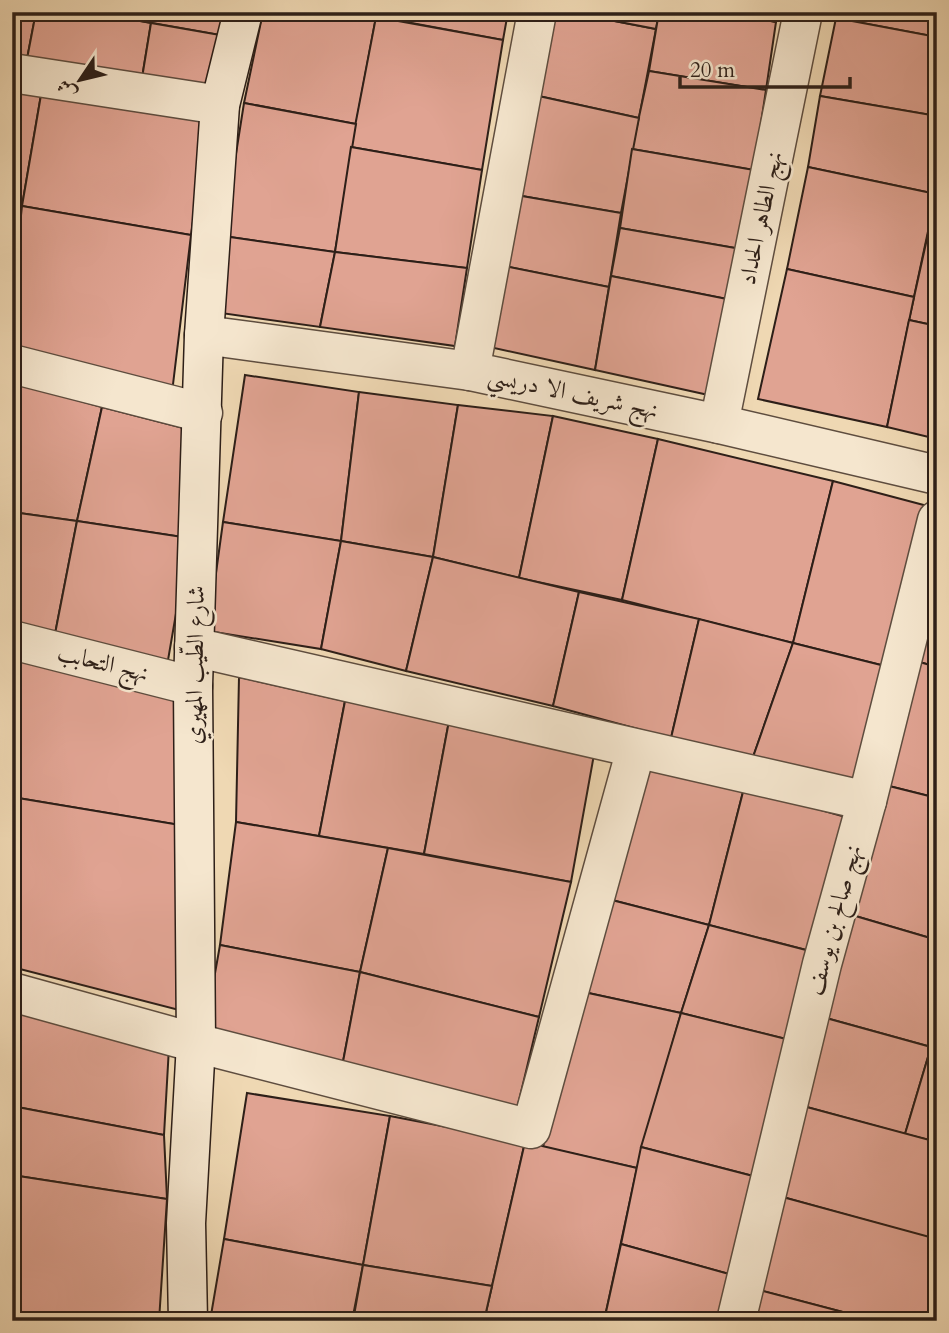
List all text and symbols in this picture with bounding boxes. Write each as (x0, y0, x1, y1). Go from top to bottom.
north arrow (46, 46, 116, 116)
scale bar (680, 46, 849, 90)
text: 20 m (690, 56, 735, 85)
text: ش (51, 74, 83, 104)
street label: نهج الطاهر الحداد (731, 148, 795, 289)
street label: نهج شريف الا دريسي (484, 359, 661, 432)
street label: شارع الطّيب المهيري (177, 585, 216, 745)
street label: نهج التحابب (53, 636, 152, 694)
street label: نهج صالح بن يوسف (798, 841, 874, 1000)

